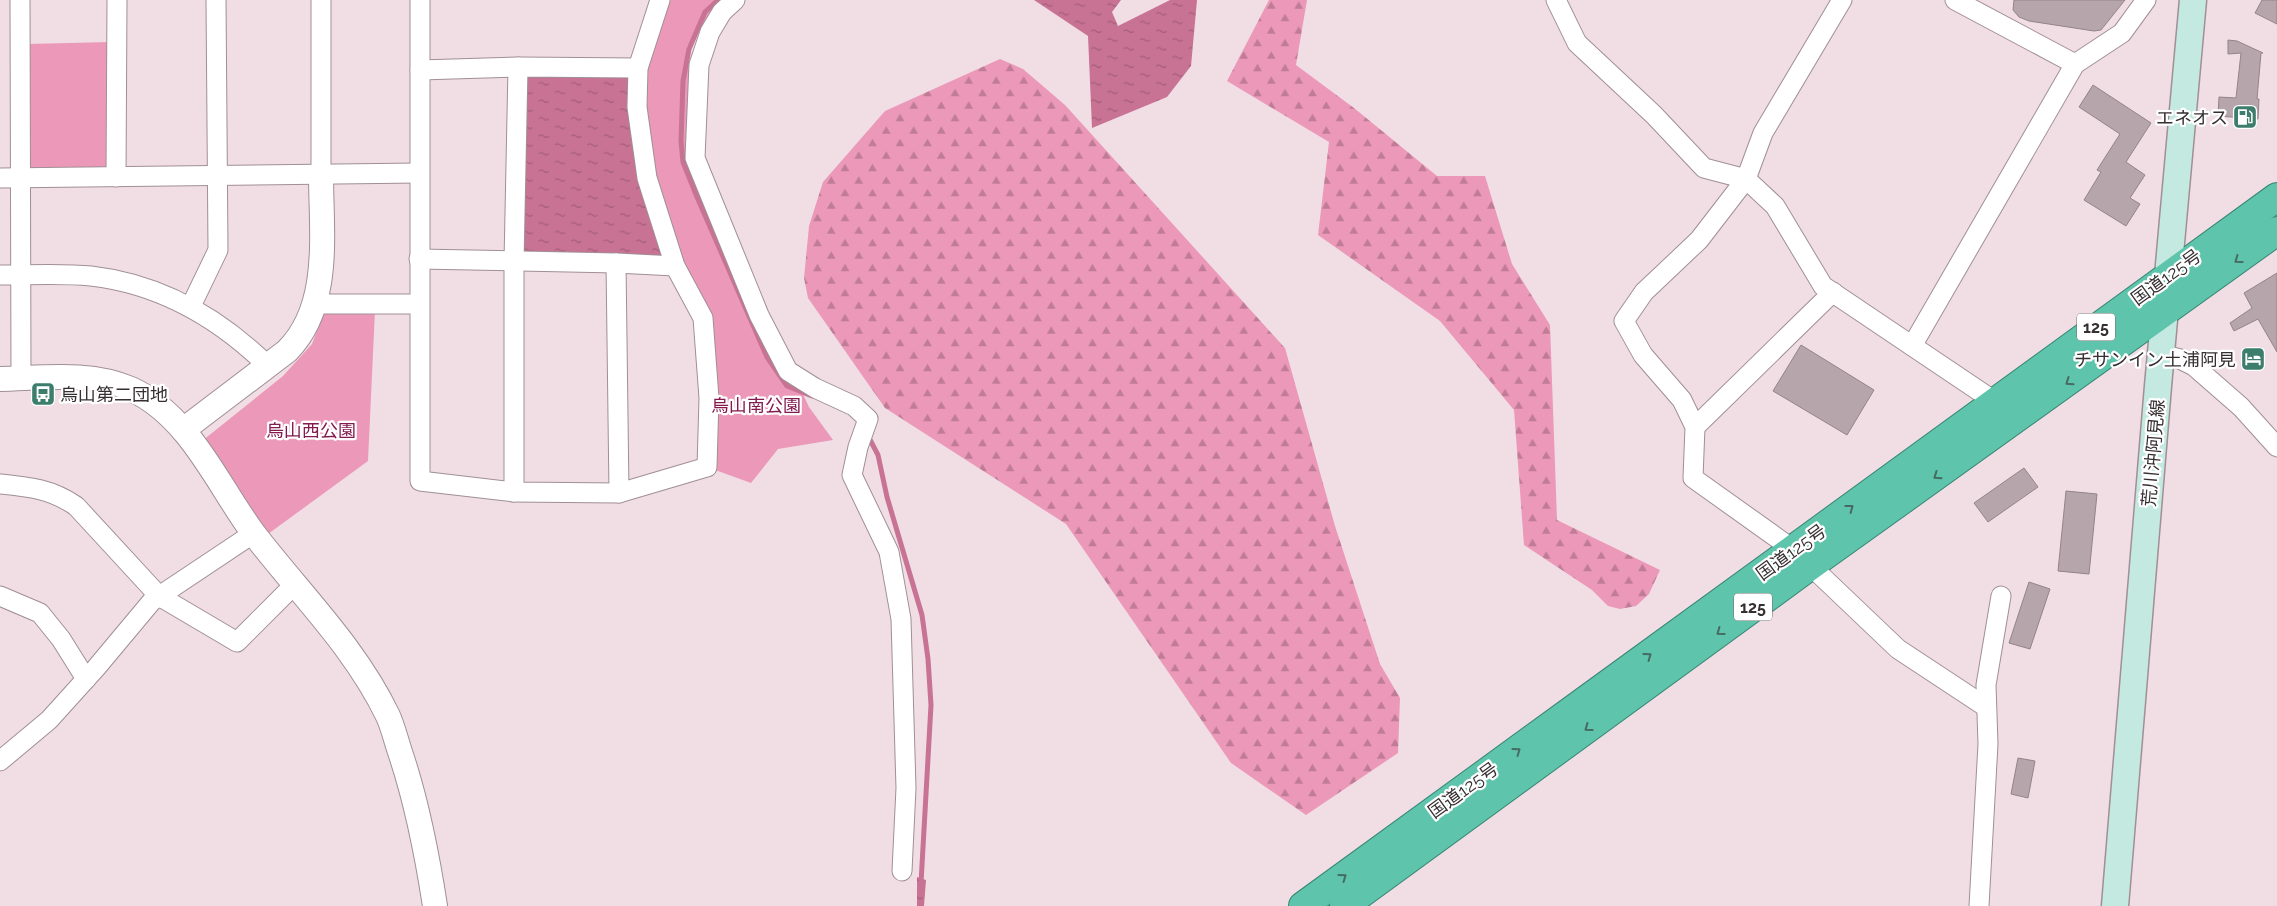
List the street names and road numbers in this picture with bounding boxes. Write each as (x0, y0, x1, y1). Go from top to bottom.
street label: 国道125号 (2127, 245, 2205, 309)
road number: 125 (2077, 314, 2115, 341)
street label: 荒川沖阿見線 (2138, 398, 2168, 508)
street label: 国道125号 (1752, 520, 1830, 584)
road number: 125 (1734, 594, 1772, 620)
street label: 国道125号 (1424, 758, 1502, 822)

